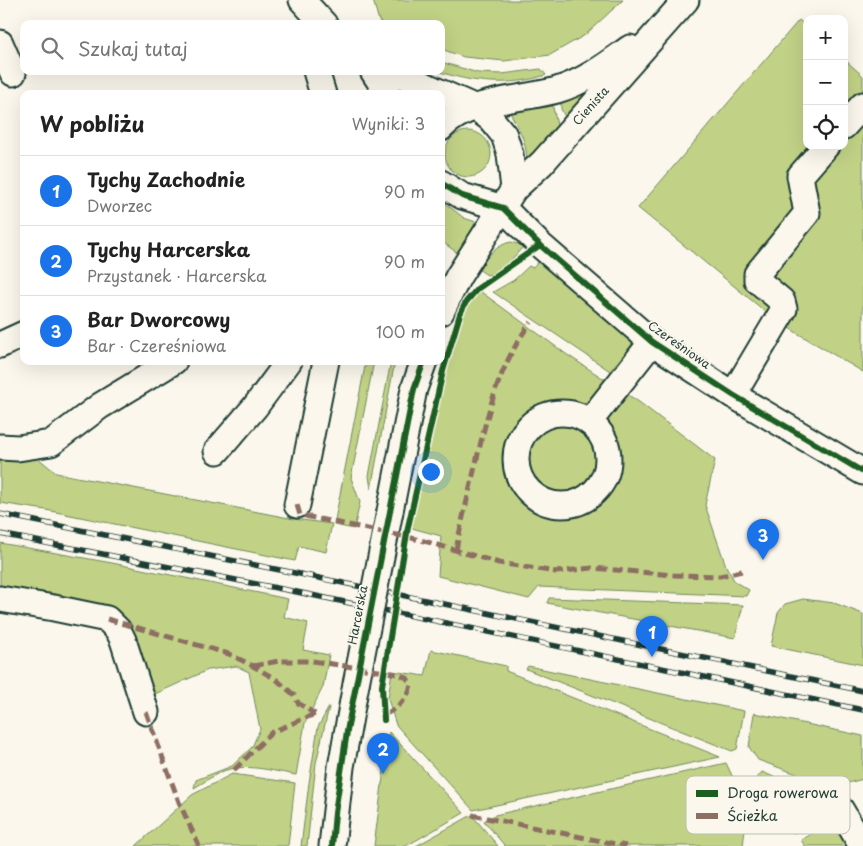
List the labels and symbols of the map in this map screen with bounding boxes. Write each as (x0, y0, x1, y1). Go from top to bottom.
street label: Cienista (568, 81, 613, 129)
street label: Czereśniowa (645, 316, 715, 373)
your location (418, 459, 444, 485)
pin: 3 (747, 519, 779, 560)
street label: Harcerska (342, 583, 372, 646)
pin: 1 (636, 616, 668, 657)
pin: 2 (367, 733, 399, 774)
legend (686, 776, 850, 834)
text: Droga rowerowa (727, 782, 838, 803)
text: Ścieżka (727, 805, 778, 826)

